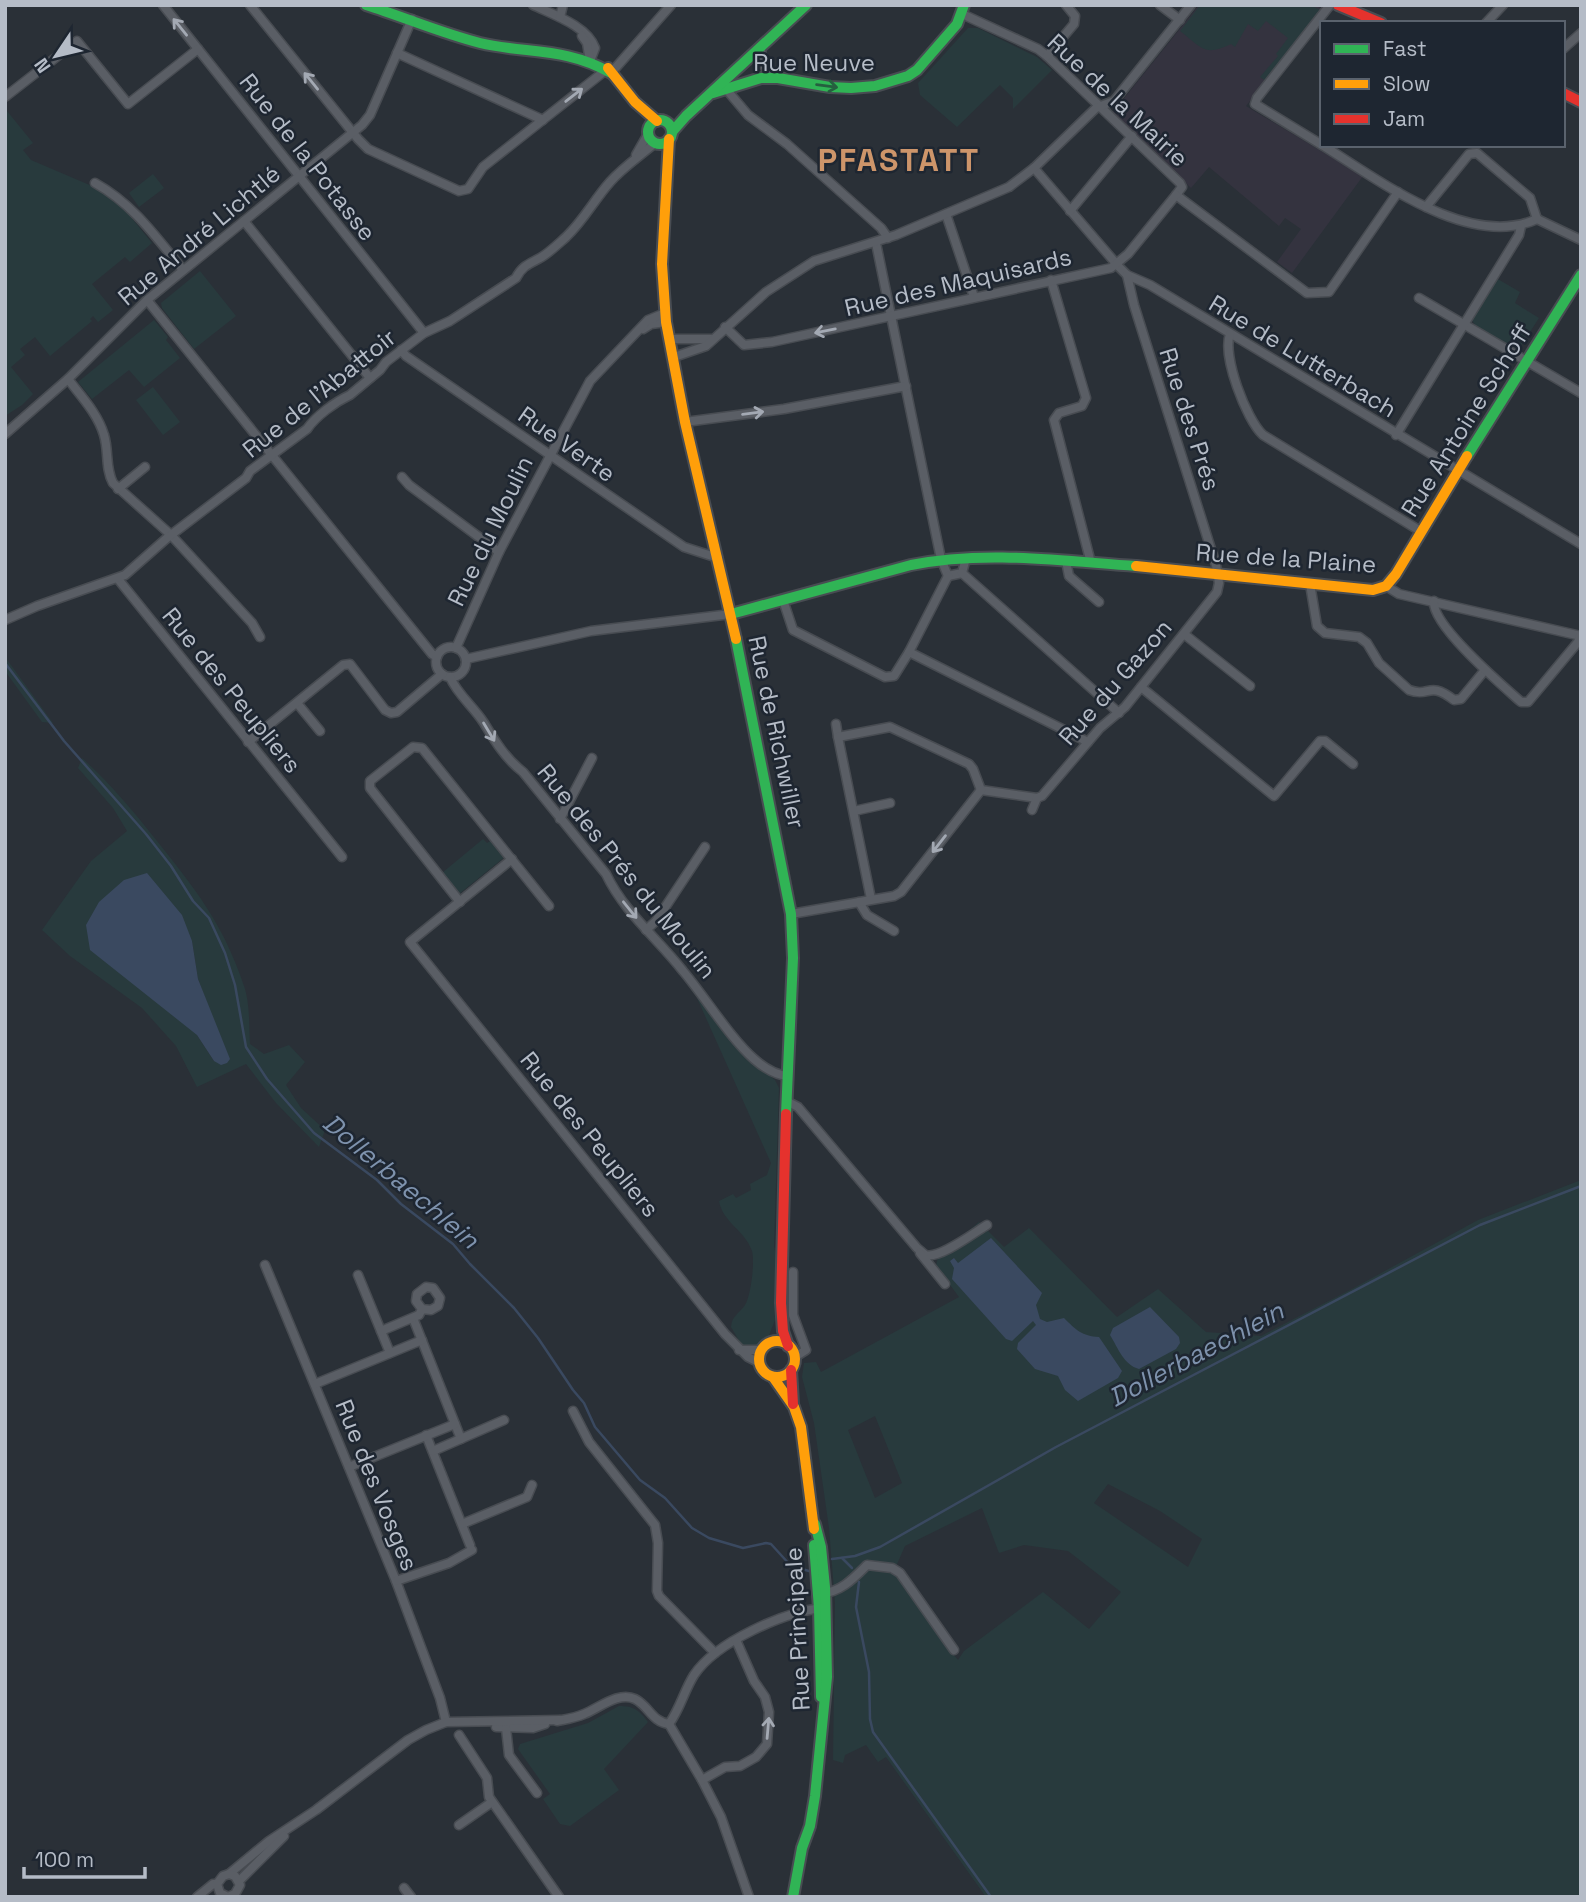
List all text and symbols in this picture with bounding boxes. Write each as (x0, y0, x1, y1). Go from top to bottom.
one-way arrow (173, 19, 188, 37)
north arrow (21, 21, 91, 91)
legend (1320, 21, 1565, 147)
street label: Rue de la Mairie (1041, 27, 1195, 173)
text: Fast (1383, 35, 1427, 62)
street label: Rue Neuve (753, 47, 875, 78)
text: N (29, 53, 56, 78)
street label: Rue de la Potasse (233, 67, 383, 247)
text: Slow (1383, 70, 1431, 97)
one-way arrow (303, 72, 318, 90)
one-way arrow (816, 80, 838, 93)
one-way arrow (565, 88, 583, 103)
text: Jam (1383, 105, 1425, 132)
district label: PFASTATT (818, 140, 980, 180)
street label: Rue André Lichtlé (111, 158, 287, 312)
street label: Rue des Maquisards (841, 241, 1075, 323)
street label: Rue de Lutterbach (1203, 288, 1403, 424)
street label: Rue Antoine Schoff (1394, 318, 1538, 522)
street label: Rue de l'Abattoir (236, 322, 402, 464)
one-way arrow (814, 325, 837, 338)
street label: Rue des Prés (1152, 344, 1228, 494)
street label: Rue Verte (512, 399, 622, 489)
one-way arrow (741, 406, 764, 419)
street label: Rue du Moulin (440, 451, 540, 611)
street label: Rue de la Plaine (1195, 536, 1377, 580)
street label: Rue des Peupliers (156, 601, 308, 779)
street label: Rue du Gazon (1052, 612, 1178, 752)
street label: Rue de Richwiller (741, 633, 813, 831)
one-way arrow (482, 722, 496, 742)
street label: Rue des Prés du Moulin (531, 757, 723, 985)
one-way arrow (932, 834, 947, 852)
one-way arrow (622, 900, 638, 918)
street label: Rue des Peupliers (514, 1045, 666, 1223)
water label: Dollerbaechlein (316, 1106, 487, 1257)
water label: Dollerbaechlein (1103, 1293, 1290, 1414)
street label: Rue des Vosges (329, 1395, 425, 1575)
street label: Rue Principale (777, 1546, 817, 1712)
one-way arrow (762, 1717, 775, 1739)
scale bar (24, 1836, 145, 1880)
text: 100 m (35, 1846, 94, 1873)

